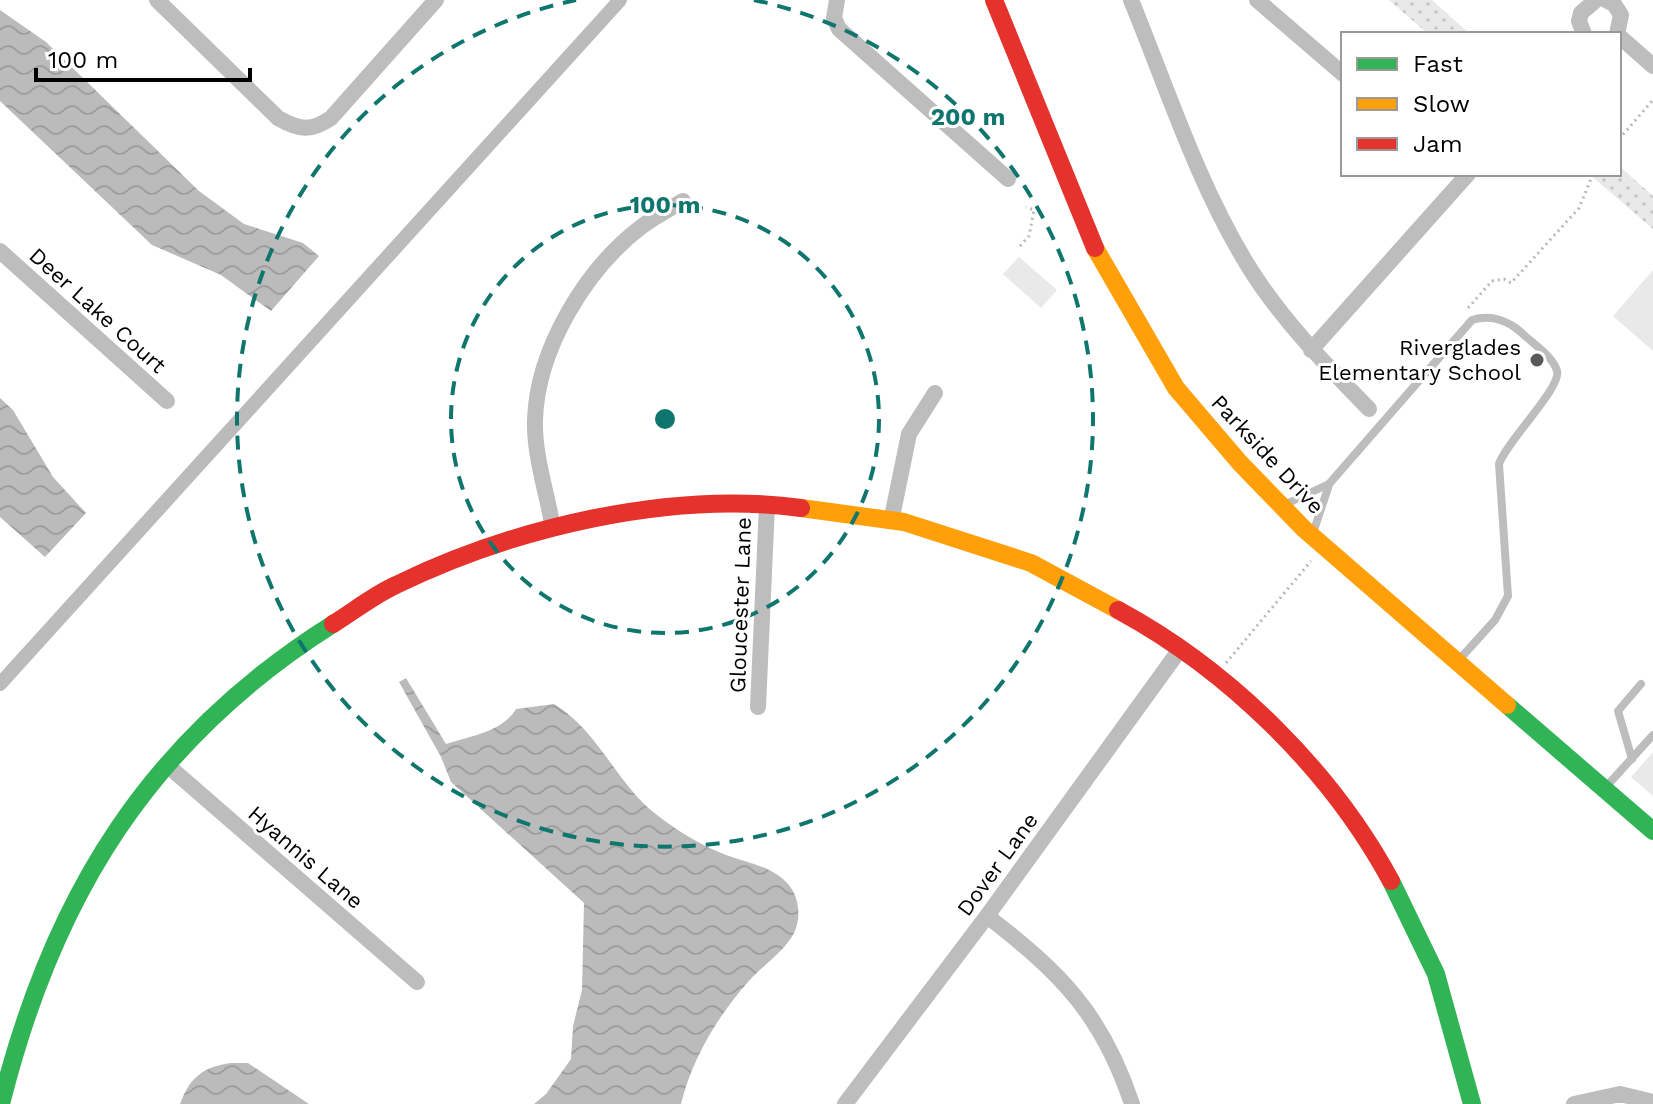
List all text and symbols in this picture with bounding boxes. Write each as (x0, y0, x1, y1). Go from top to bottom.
scale bar (36, 32, 250, 82)
legend (1341, 32, 1621, 176)
text: 100 m (48, 46, 118, 74)
text: Fast (1413, 50, 1463, 78)
text: Slow (1413, 90, 1470, 118)
text: 200 m (931, 103, 1005, 131)
text: Jam (1413, 130, 1463, 158)
text: 100 m (630, 191, 700, 219)
street label: Deer Lake Court (24, 243, 171, 378)
place label: Riverglades Elementary School (1318, 335, 1521, 385)
marker: Riverglades Elementary School (1528, 351, 1546, 369)
street label: Parkside Drive (1206, 390, 1329, 519)
centre of rings (651, 405, 679, 433)
street label: Gloucester Lane (725, 517, 756, 693)
street label: Hyannis Lane (243, 801, 368, 914)
street label: Dover Lane (952, 808, 1043, 921)

